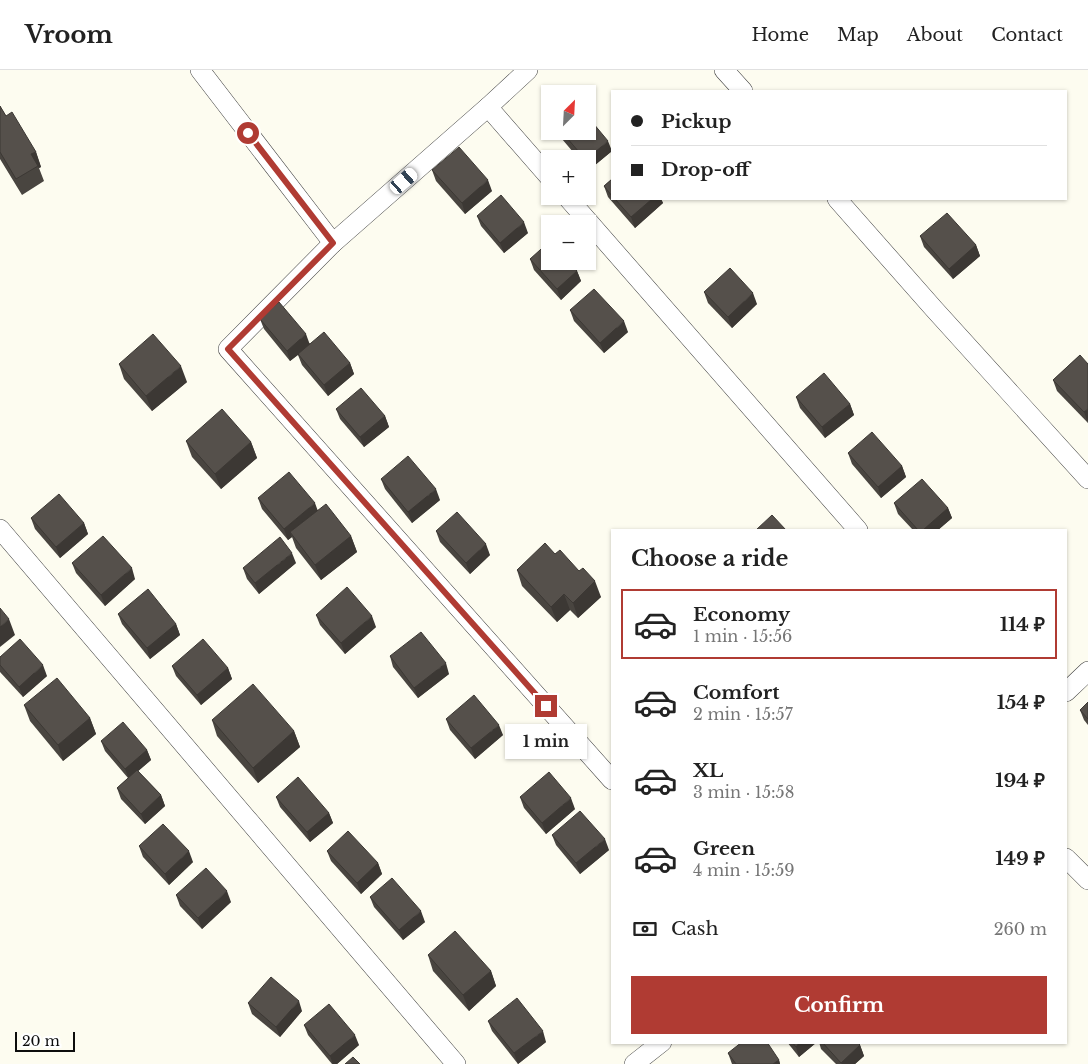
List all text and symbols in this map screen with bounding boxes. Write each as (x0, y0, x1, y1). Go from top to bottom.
text: Vroom (25, 20, 113, 49)
text: Home (751, 24, 809, 46)
text: Map (837, 24, 879, 46)
text: About (907, 24, 963, 46)
text: Contact (991, 24, 1063, 46)
north arrow (541, 85, 596, 140)
map controls (541, 85, 596, 270)
text: Pickup (661, 110, 732, 133)
route start (237, 122, 259, 144)
button: + (541, 150, 596, 205)
text: Drop-off (661, 158, 750, 181)
car (387, 165, 420, 197)
button: − (541, 215, 596, 270)
text: Choose a ride (631, 545, 788, 572)
icon: car (633, 602, 678, 647)
text: Economy (693, 603, 790, 626)
text: 114 ₽ (1000, 613, 1045, 636)
text: 1 min · 15:56 (693, 626, 792, 646)
icon: car (633, 680, 678, 725)
text: Comfort (693, 681, 780, 704)
text: 154 ₽ (997, 691, 1045, 714)
route end (535, 695, 557, 717)
text: 2 min · 15:57 (693, 704, 793, 724)
callout: 1 min (505, 724, 587, 758)
text: 1 min (523, 731, 569, 751)
icon: car (633, 758, 678, 803)
text: XL (693, 759, 723, 782)
text: 194 ₽ (995, 769, 1045, 792)
text: 3 min · 15:58 (693, 782, 794, 802)
icon: car (633, 836, 678, 881)
text: Green (693, 837, 755, 860)
text: 149 ₽ (995, 847, 1045, 870)
text: 4 min · 15:59 (693, 860, 795, 880)
icon: cash (631, 915, 659, 943)
text: Cash (671, 917, 718, 940)
text: 260 m (994, 919, 1047, 939)
button: Confirm (631, 976, 1047, 1034)
scale bar (15, 1029, 75, 1052)
text: 20 m (22, 1032, 60, 1050)

